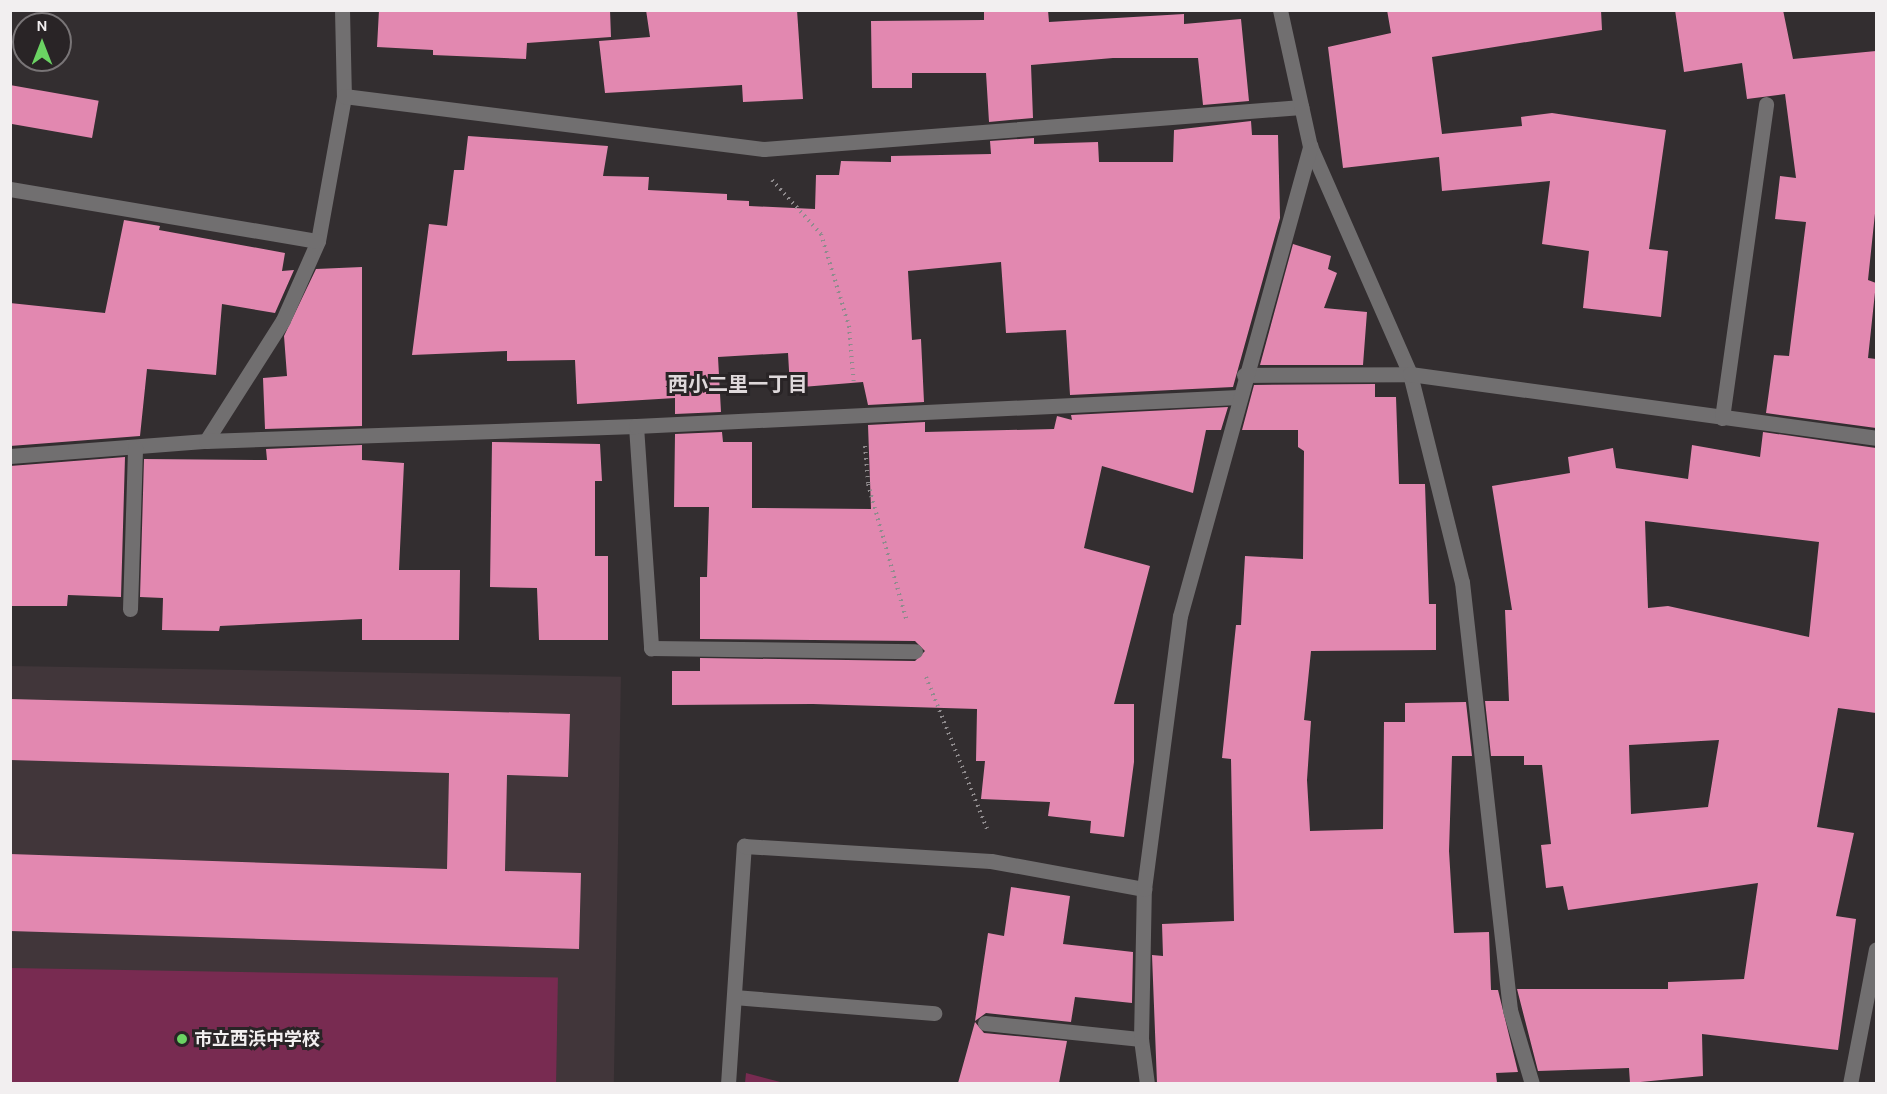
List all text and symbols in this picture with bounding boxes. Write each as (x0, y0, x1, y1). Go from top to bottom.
north arrow (12, 12, 72, 72)
text: N (36, 16, 48, 35)
district label: 西小二里一丁目 (668, 372, 808, 396)
place label: 市立西浜中学校 (194, 1028, 320, 1050)
marker: 市立西浜中学校 (175, 1032, 189, 1046)

